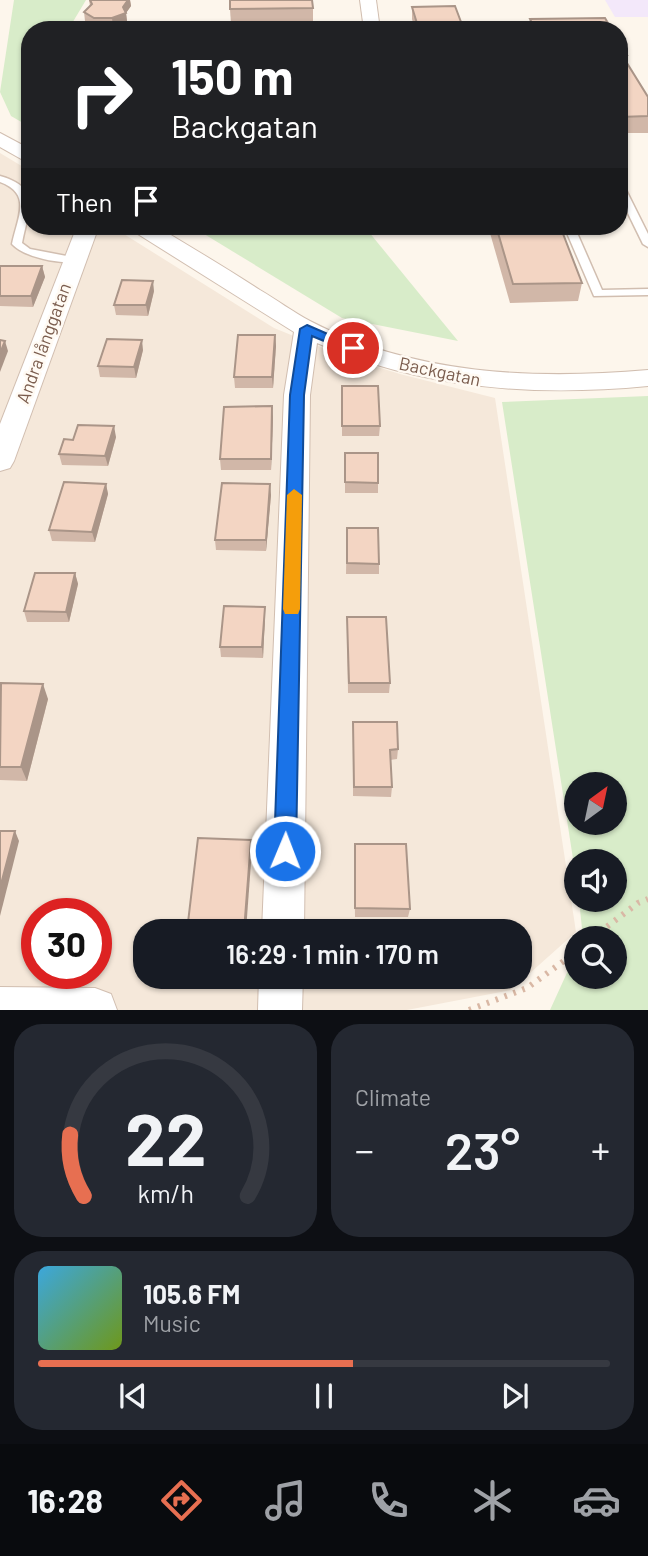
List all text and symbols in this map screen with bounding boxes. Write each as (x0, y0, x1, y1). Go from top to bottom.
text: 150 m (171, 46, 293, 105)
icon: right (56, 49, 147, 140)
text: Backgatan (171, 106, 318, 144)
icon: arrive (127, 182, 165, 220)
text: Then (56, 186, 113, 217)
street label: Andra långgatan (11, 280, 75, 406)
pin (323, 318, 383, 378)
icon: arrive (334, 329, 372, 367)
street label: Backgatan (397, 352, 483, 390)
north arrow (564, 772, 626, 835)
map controls (564, 772, 627, 989)
position arrow (248, 814, 322, 888)
button: sound (564, 849, 627, 912)
speed limit sign: 30 (21, 898, 112, 989)
button: search (564, 926, 627, 989)
text: 16:29 · 1 min · 170 m (226, 938, 439, 969)
text: Climate (355, 1083, 431, 1111)
text: 22 (125, 1094, 206, 1182)
text: 23° (445, 1118, 520, 1180)
text: − (355, 1126, 374, 1172)
text: + (591, 1126, 610, 1172)
text: km/h (137, 1178, 194, 1208)
text: 105.6 FM (143, 1278, 240, 1309)
text: Music (143, 1309, 201, 1337)
icon: previous (114, 1377, 152, 1415)
icon: pause (305, 1377, 343, 1415)
icon: next (496, 1377, 534, 1415)
icon: directions (157, 1476, 206, 1525)
icon: music (261, 1476, 310, 1525)
icon: phone (364, 1476, 413, 1525)
icon: climate (468, 1476, 517, 1525)
icon: car (572, 1476, 621, 1525)
text: 16:28 (27, 1481, 103, 1519)

